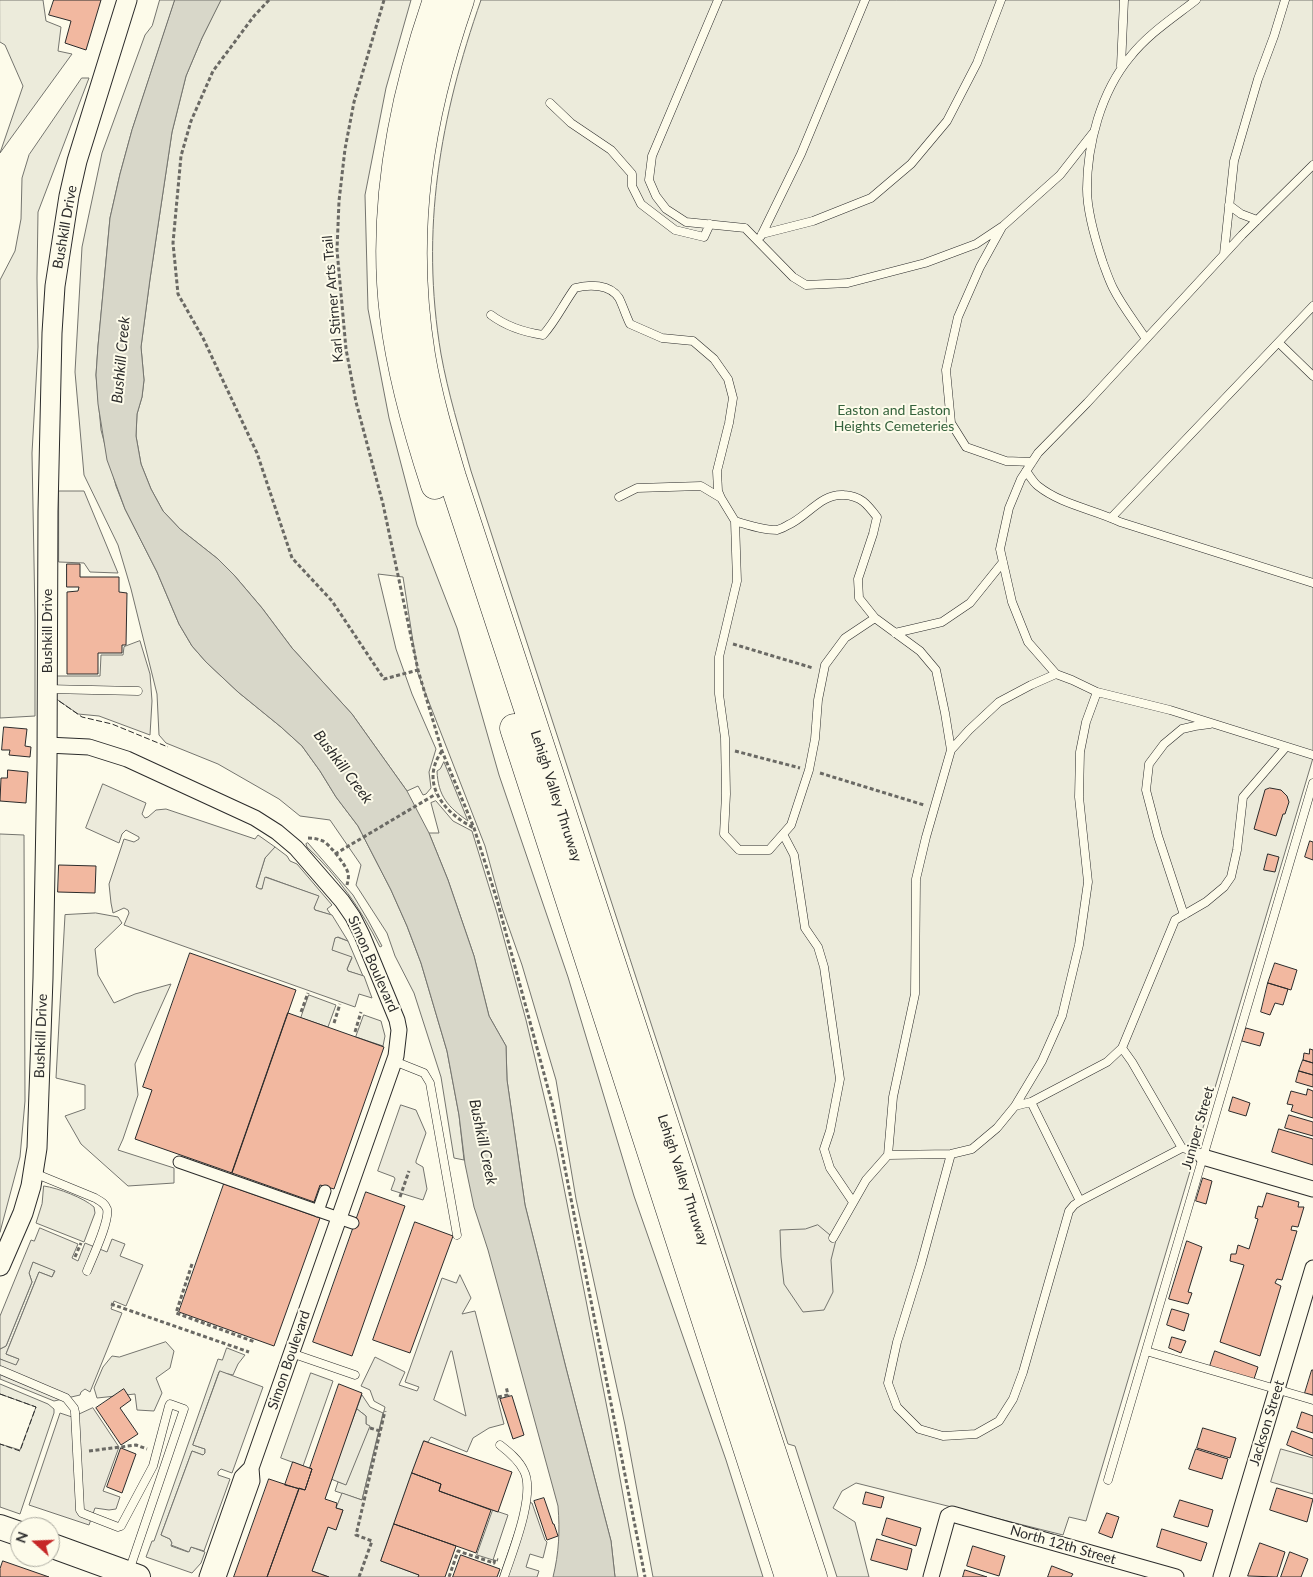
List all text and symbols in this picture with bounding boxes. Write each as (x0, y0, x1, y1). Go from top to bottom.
street label: Bushkill Drive (49, 184, 81, 270)
street label: Karl Stirner Arts Trail (319, 235, 347, 363)
water label: Bushkill Creek (108, 316, 134, 404)
park label: Easton and Easton Heights Cemeteries (834, 402, 954, 434)
street label: Bushkill Drive (39, 589, 55, 673)
water label: Bushkill Creek (310, 727, 376, 807)
street label: Lehigh Valley Thruway (527, 728, 585, 864)
street label: Simon Boulevard (344, 913, 402, 1015)
street label: Bushkill Drive (31, 993, 51, 1079)
street label: Juniper Street (1178, 1085, 1218, 1171)
water label: Bushkill Creek (465, 1098, 501, 1186)
street label: Lehigh Valley Thruway (654, 1112, 712, 1248)
street label: Simon Boulevard (264, 1308, 314, 1412)
street label: Jackson Street (1246, 1378, 1288, 1468)
north arrow (10, 1517, 60, 1567)
street label: North 12th Street (1008, 1522, 1118, 1568)
text: N (12, 1529, 31, 1545)

